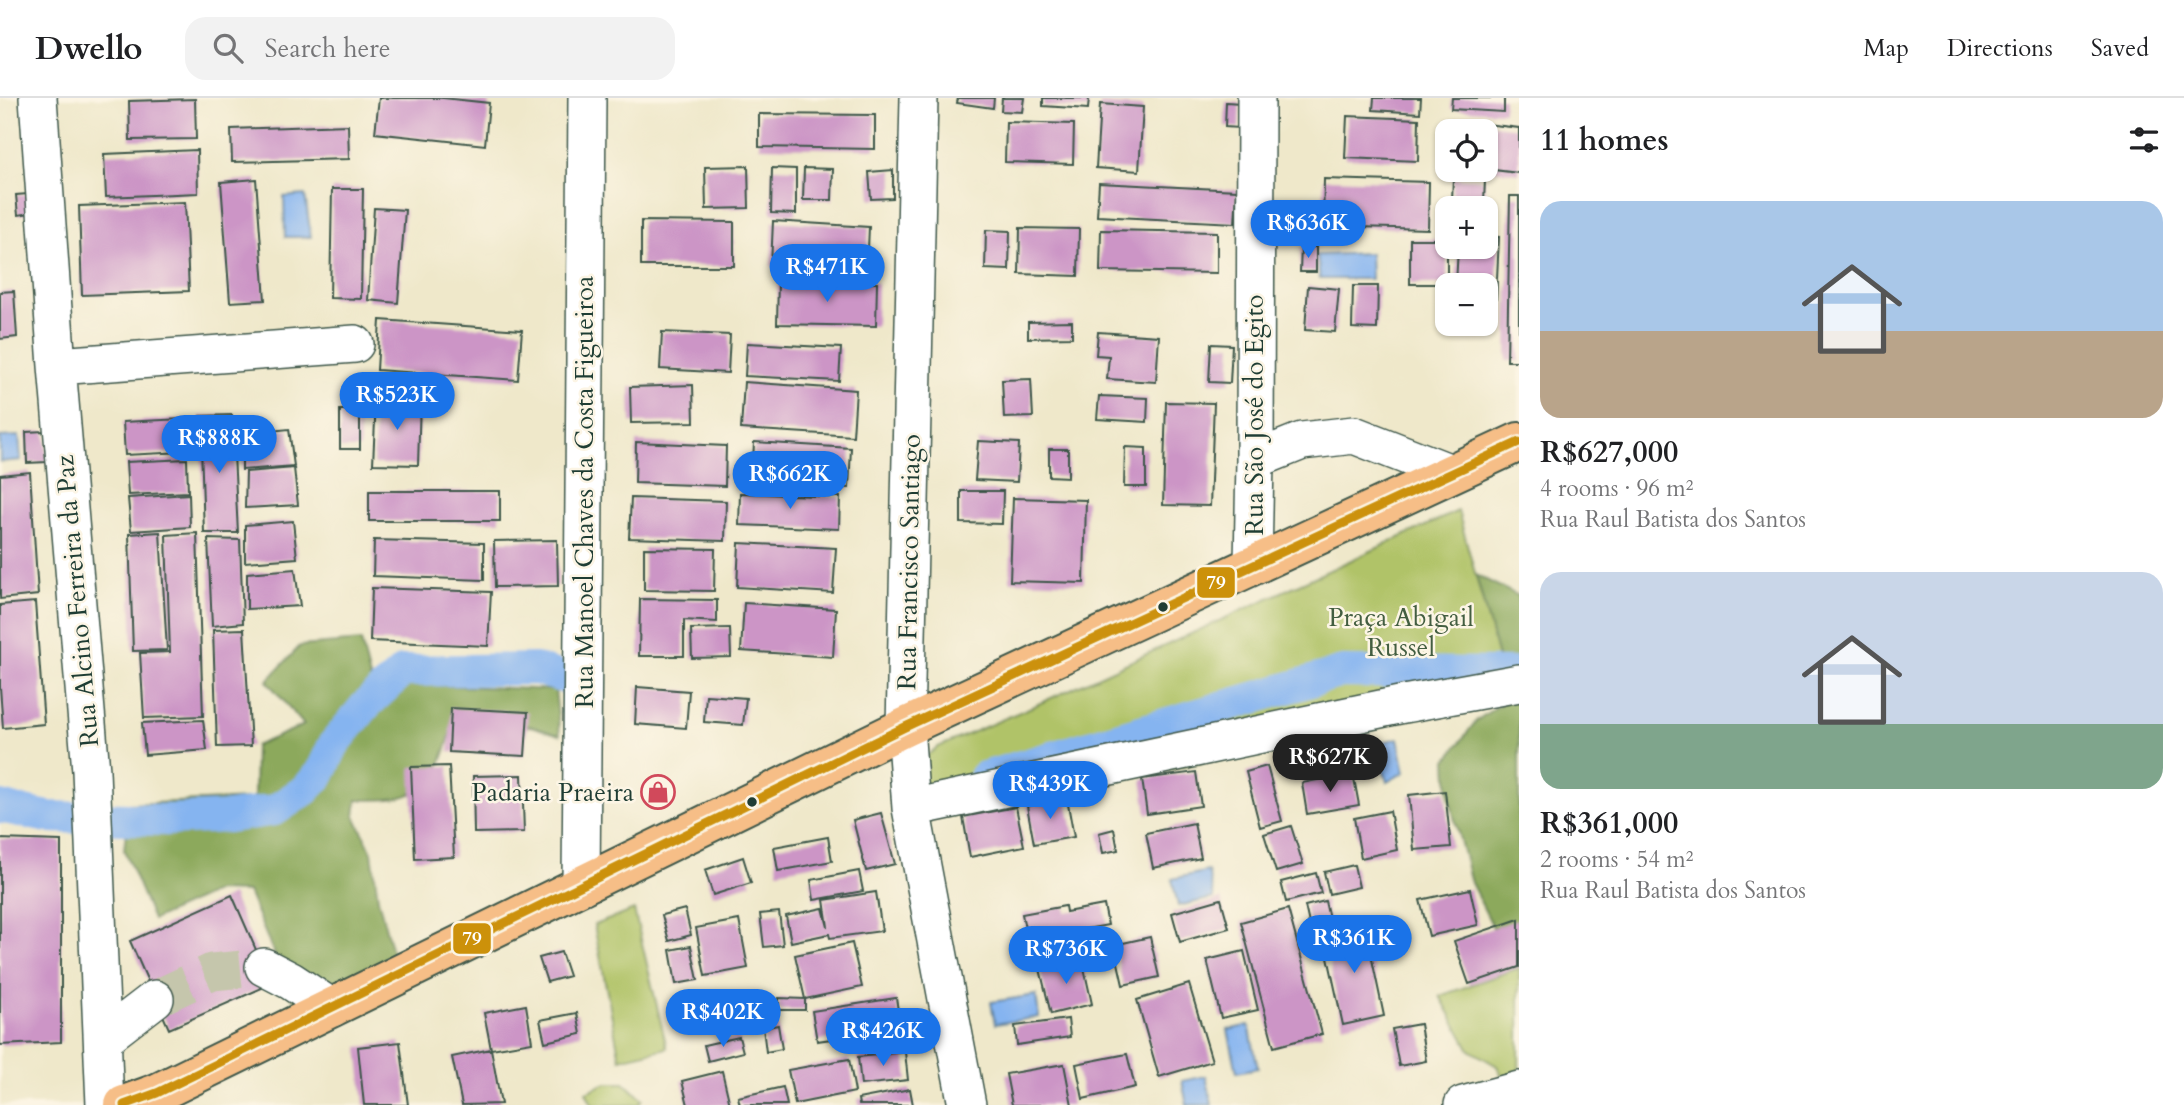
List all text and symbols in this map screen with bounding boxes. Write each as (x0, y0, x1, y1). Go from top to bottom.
search box (185, 17, 675, 80)
text: Dwello (35, 26, 143, 71)
icon: search (209, 29, 247, 67)
text: Search here (265, 31, 391, 66)
text: Map (1863, 32, 1909, 65)
text: Directions (1947, 32, 2053, 65)
text: Saved (2091, 32, 2149, 65)
map controls (1435, 119, 1498, 336)
button: locate (1435, 119, 1498, 182)
text: 11 homes (1540, 120, 1669, 161)
icon: filters (2125, 121, 2163, 159)
button: + (1435, 196, 1498, 259)
pin: R$636K (1251, 200, 1365, 260)
text: R$636K (1267, 207, 1349, 238)
pin: R$471K (770, 244, 884, 304)
icon: home (1789, 246, 1915, 372)
text: R$471K (786, 251, 868, 282)
button: − (1435, 273, 1498, 336)
street label: Rua Manoel Chaves da Costa Figueiroa (567, 276, 602, 708)
street label: Rua São José do Egito (1237, 294, 1272, 536)
pin: R$523K (340, 372, 454, 432)
text: R$523K (356, 379, 438, 410)
pin: R$888K (162, 416, 276, 475)
text: R$888K (178, 422, 260, 453)
text: R$627,000 (1540, 432, 1678, 473)
street label: Rua Francisco Santiago (889, 434, 929, 690)
pin: R$662K (733, 452, 847, 511)
street label: Rua Alcino Ferreira da Paz (47, 453, 107, 749)
text: R$662K (749, 458, 831, 489)
text: 4 rooms · 96 m² (1540, 473, 1693, 504)
text: Rua Raul Batista dos Santos (1540, 504, 1806, 535)
line badge: 79 (1196, 566, 1236, 599)
text: 79 (1206, 570, 1226, 596)
unlabelled marker (1156, 600, 1170, 614)
park label: Praça Abigail Russel (1328, 600, 1474, 665)
icon: home (1789, 617, 1915, 743)
pin: R$627K (1273, 734, 1387, 794)
text: R$627K (1289, 741, 1371, 772)
pin: R$439K (993, 762, 1107, 821)
text: R$439K (1009, 768, 1091, 799)
shop icon: Padaria Praeira (639, 773, 677, 811)
place label: Padaria Praeira (471, 775, 634, 810)
unlabelled marker (745, 795, 759, 809)
text: R$361,000 (1540, 803, 1678, 844)
text: 2 rooms · 54 m² (1540, 844, 1693, 875)
text: Rua Raul Batista dos Santos (1540, 875, 1806, 906)
pin: R$361K (1297, 916, 1411, 975)
line badge: 79 (452, 922, 492, 955)
text: R$361K (1313, 922, 1395, 953)
text: 79 (462, 926, 482, 952)
pin: R$736K (1009, 926, 1123, 986)
text: R$736K (1025, 933, 1107, 964)
pin: R$402K (666, 990, 780, 1049)
text: R$402K (682, 996, 764, 1027)
pin: R$426K (826, 1009, 940, 1068)
text: R$426K (842, 1015, 924, 1046)

